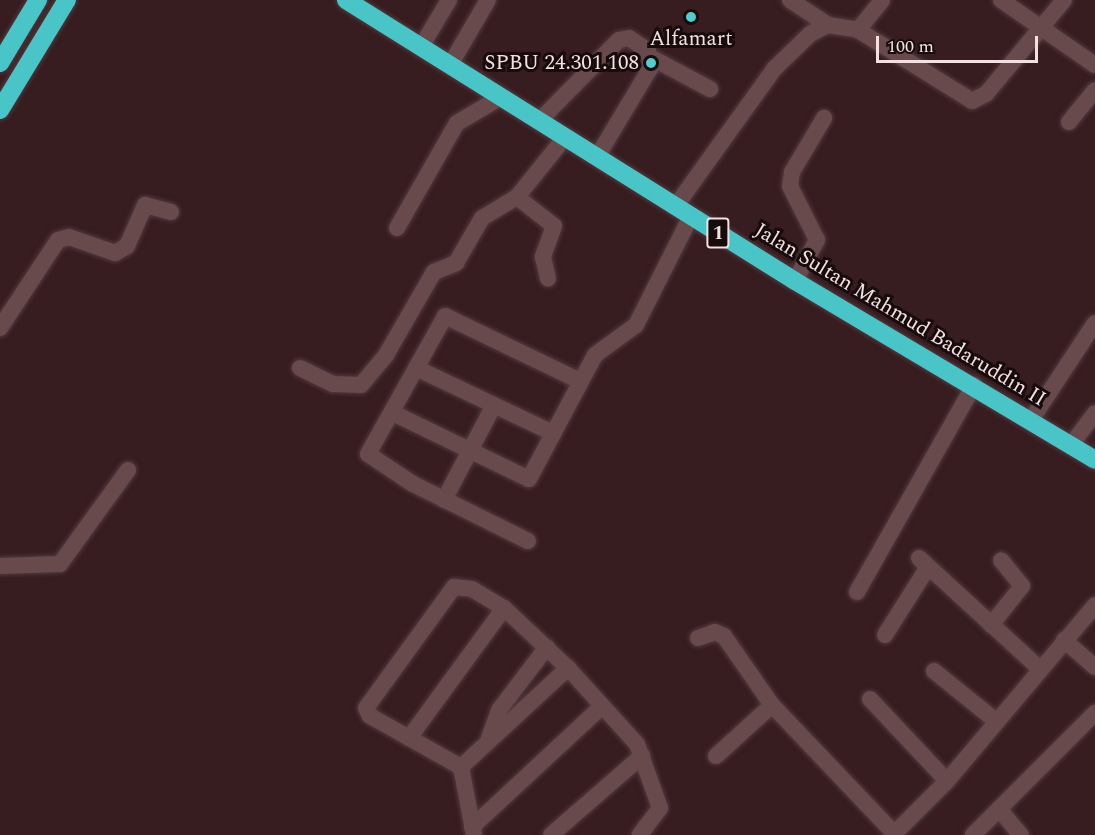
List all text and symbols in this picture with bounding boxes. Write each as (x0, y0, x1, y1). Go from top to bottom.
marker: Alfamart (684, 10, 698, 24)
scale bar (879, 24, 1041, 62)
place label: Alfamart (649, 26, 733, 52)
text: 100 m (887, 33, 934, 60)
place label: SPBU 24.301.108 (484, 50, 639, 76)
marker: SPBU 24.301.108 (644, 56, 658, 70)
road number: 1 (706, 216, 730, 250)
street label: Jalan Sultan Mahmud Badaruddin II (750, 218, 1050, 412)

